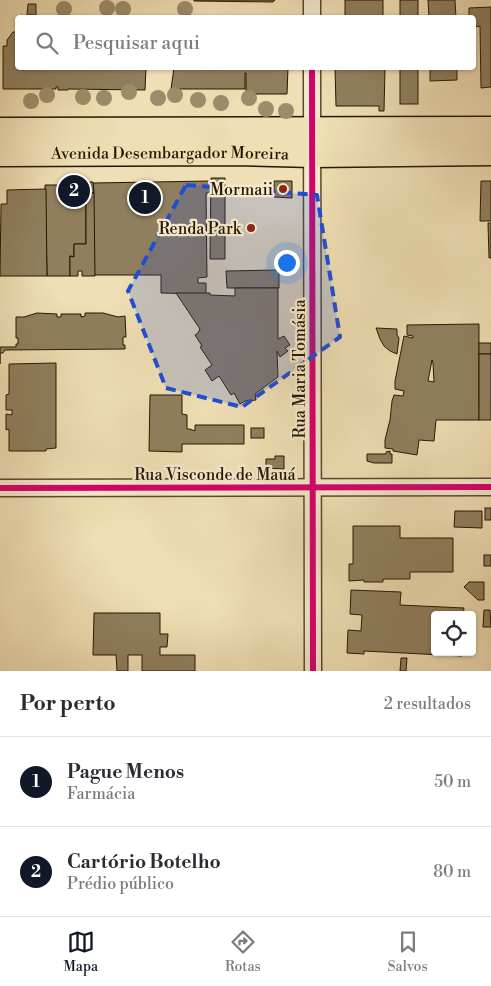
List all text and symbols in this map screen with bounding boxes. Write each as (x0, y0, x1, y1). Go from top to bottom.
search box (15, 15, 476, 70)
icon: search (33, 29, 61, 57)
text: Pesquisar aqui (73, 31, 200, 55)
street label: Avenida Desembargador Moreira (50, 143, 290, 164)
pin: 2 (58, 172, 90, 210)
pin: 1 (129, 179, 161, 217)
place label: Mormaii (210, 180, 273, 200)
marker: Mormaii (277, 183, 289, 195)
place label: Renda Park (159, 219, 243, 239)
marker: Renda Park (245, 222, 257, 234)
your location (274, 250, 300, 276)
street label: Rua Maria Tomásia (290, 299, 310, 439)
street label: Rua Visconde de Mauá (134, 465, 297, 485)
map controls (431, 611, 476, 656)
button: locate (431, 611, 476, 656)
text: Por perto (20, 691, 116, 717)
text: 2 resultados (384, 694, 471, 714)
text: Pague Menos (67, 760, 184, 784)
text: 1 (32, 772, 40, 792)
text: 50 m (434, 772, 471, 792)
text: Farmácia (67, 784, 135, 804)
text: Cartório Botelho (67, 850, 221, 874)
text: 2 (31, 862, 41, 882)
text: 80 m (433, 862, 471, 882)
text: Prédio público (67, 874, 174, 894)
tab: Mapa (63, 928, 98, 976)
tab: Rotas (225, 928, 261, 976)
tab: Salvos (388, 928, 428, 976)

